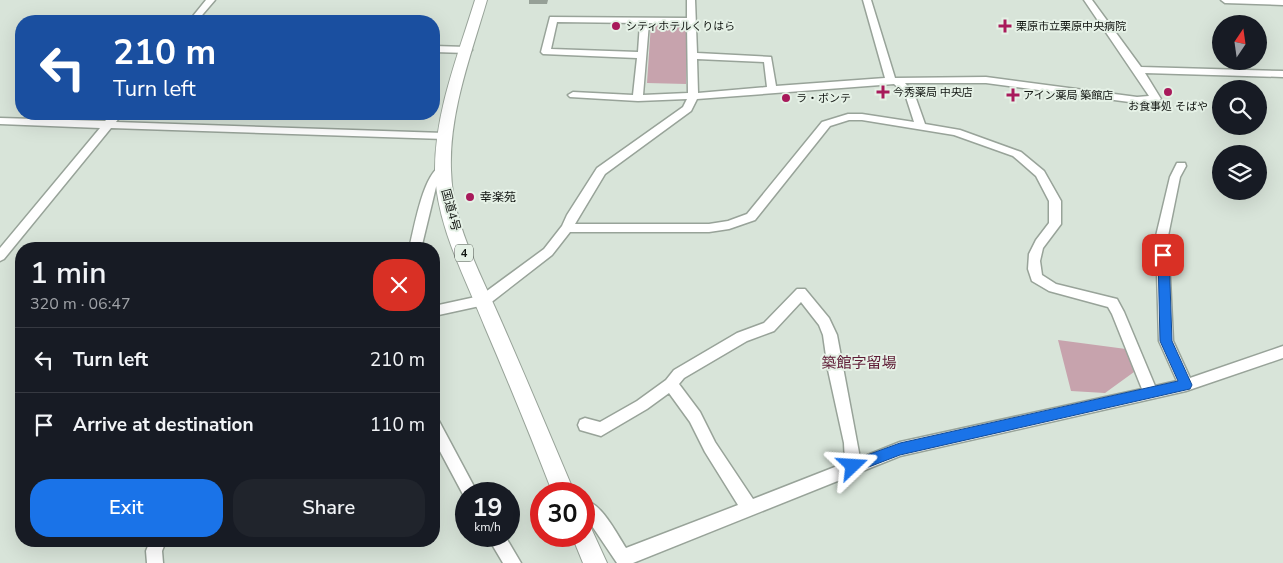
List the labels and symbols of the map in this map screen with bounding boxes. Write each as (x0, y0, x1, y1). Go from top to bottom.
north arrow (1212, 15, 1268, 70)
place label: シティホテルくりはら (626, 19, 735, 34)
marker: 栗原市立栗原中央病院 (998, 19, 1012, 33)
place label: 栗原市立栗原中央病院 (1016, 19, 1126, 34)
marker: シティホテルくりはら (610, 20, 622, 32)
place label: 今秀薬局 中央店 (893, 85, 973, 100)
marker: 今秀薬局 中央店 (877, 86, 889, 98)
marker: お食事処 そばや (1162, 86, 1174, 98)
place label: アイン薬局 築館店 (1023, 88, 1113, 103)
marker: アイン薬局 築館店 (1007, 89, 1019, 101)
place label: ラ・ボンテ (796, 91, 851, 106)
marker: ラ・ボンテ (780, 92, 792, 104)
place label: お食事処 そばや (1128, 99, 1208, 114)
street label: 国道4号 (438, 187, 464, 233)
place label: 幸楽苑 (480, 189, 516, 205)
marker: 幸楽苑 (464, 191, 476, 203)
pin (1142, 234, 1184, 276)
road number: 4 (455, 244, 473, 262)
district label: 築館字留場 (821, 353, 897, 373)
position arrow (826, 439, 878, 491)
speed limit sign: 30 (530, 482, 595, 547)

